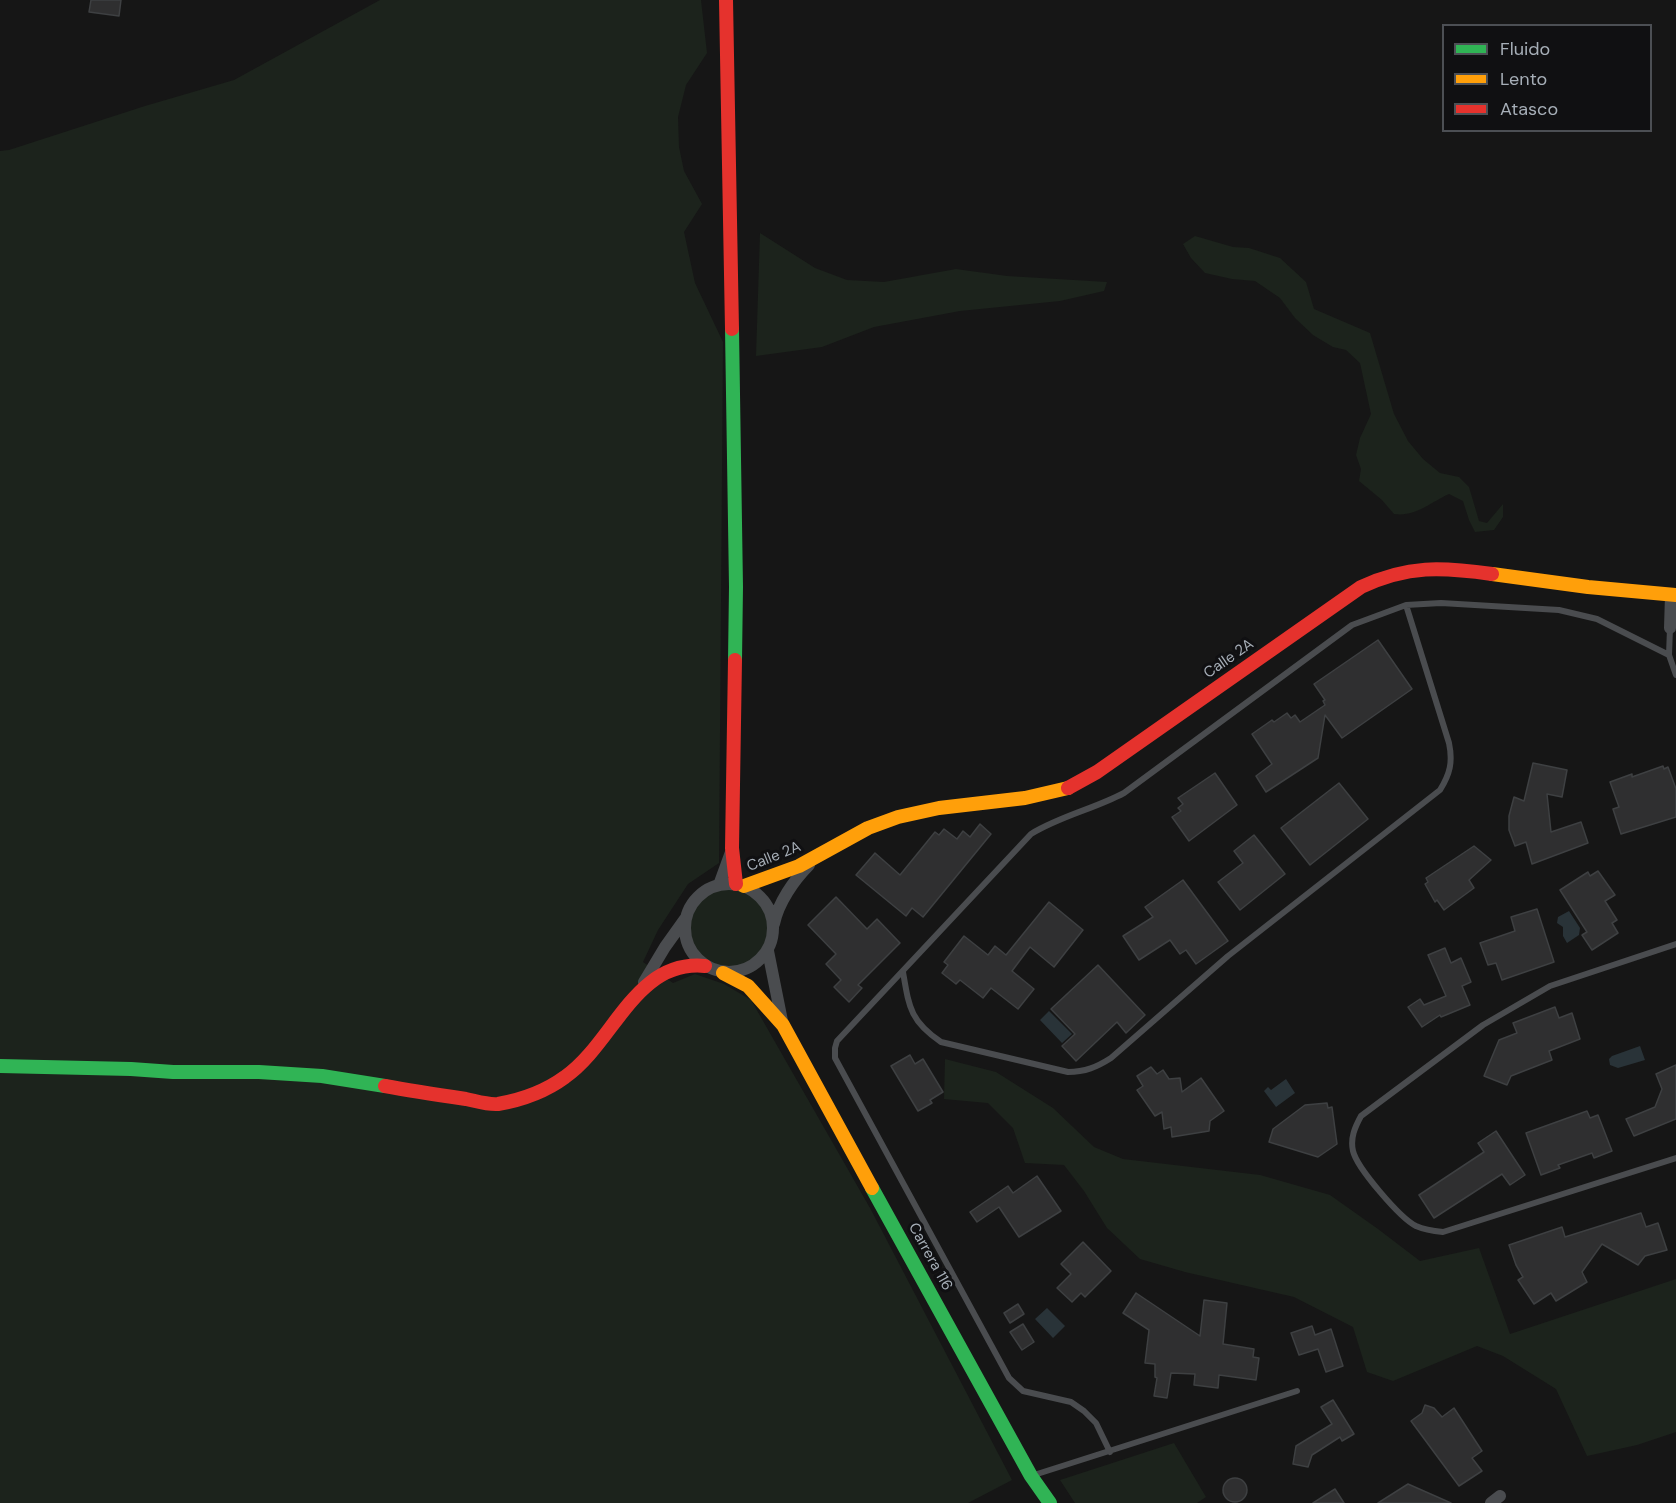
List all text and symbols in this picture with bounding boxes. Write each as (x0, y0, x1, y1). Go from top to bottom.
legend (1442, 24, 1652, 132)
text: Fluido (1500, 37, 1550, 61)
text: Lento (1500, 67, 1547, 91)
text: Atasco (1500, 97, 1558, 121)
street label: Calle 2A (1201, 635, 1257, 683)
street label: Calle 2A (744, 838, 804, 876)
street label: Carrera 116 (904, 1220, 956, 1294)

